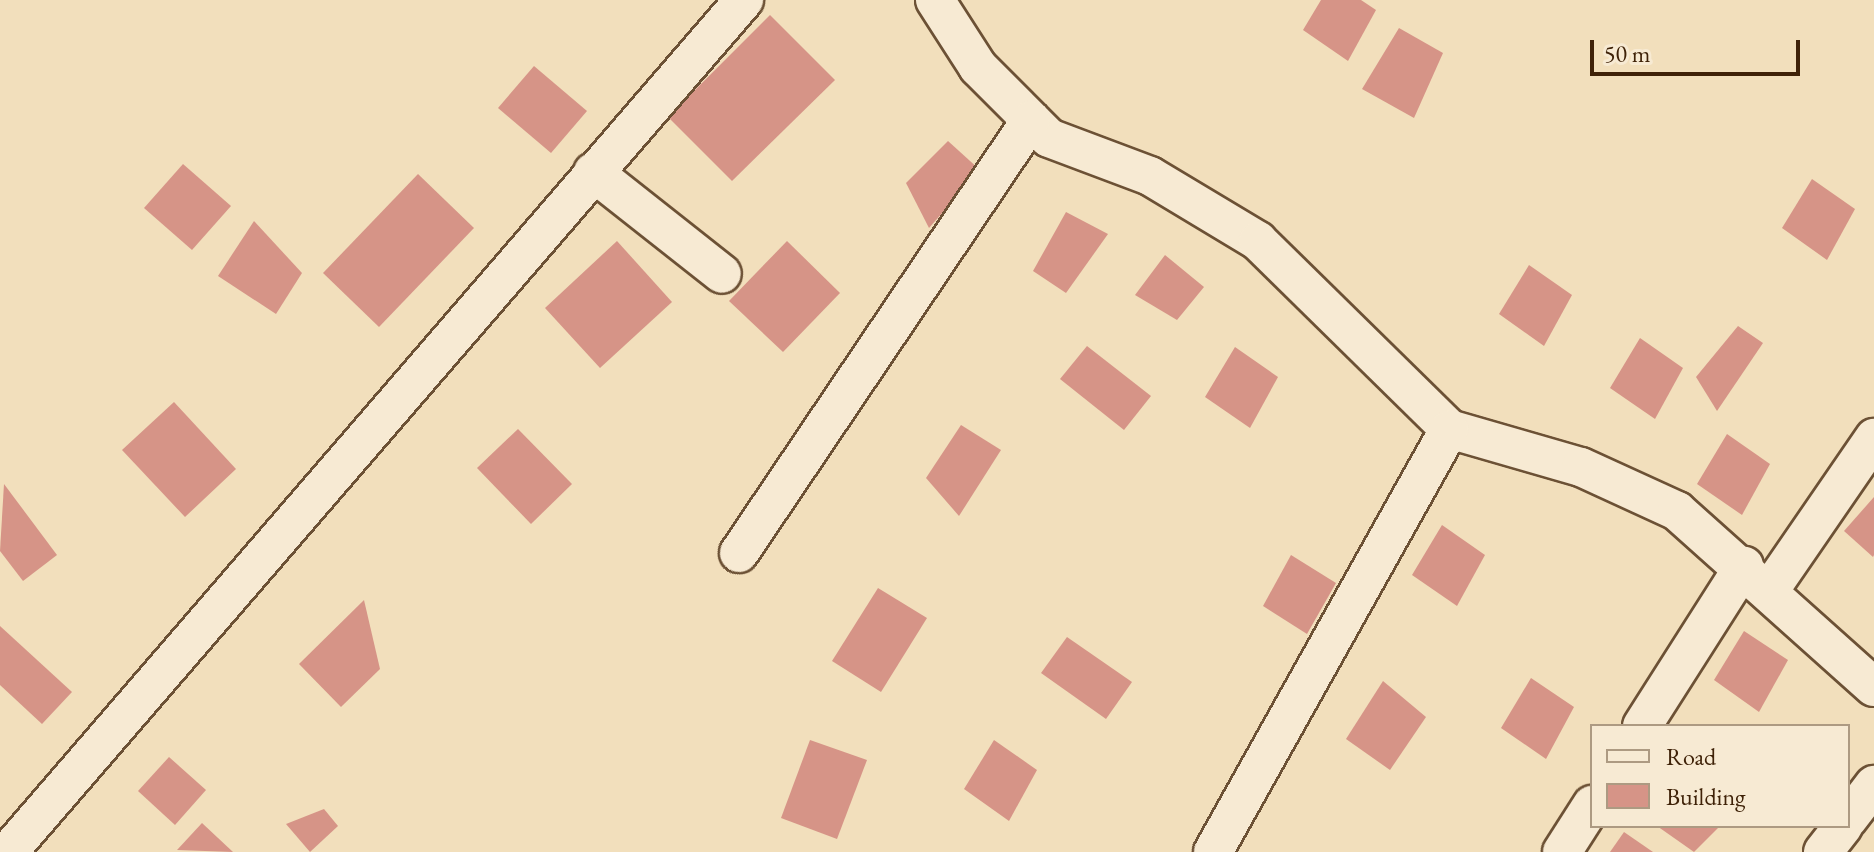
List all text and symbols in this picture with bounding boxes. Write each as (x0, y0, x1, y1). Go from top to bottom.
scale bar (1594, 24, 1804, 74)
text: 50 m (1604, 38, 1651, 69)
legend (1590, 724, 1850, 828)
text: Road (1666, 741, 1716, 772)
text: Building (1666, 781, 1746, 812)

